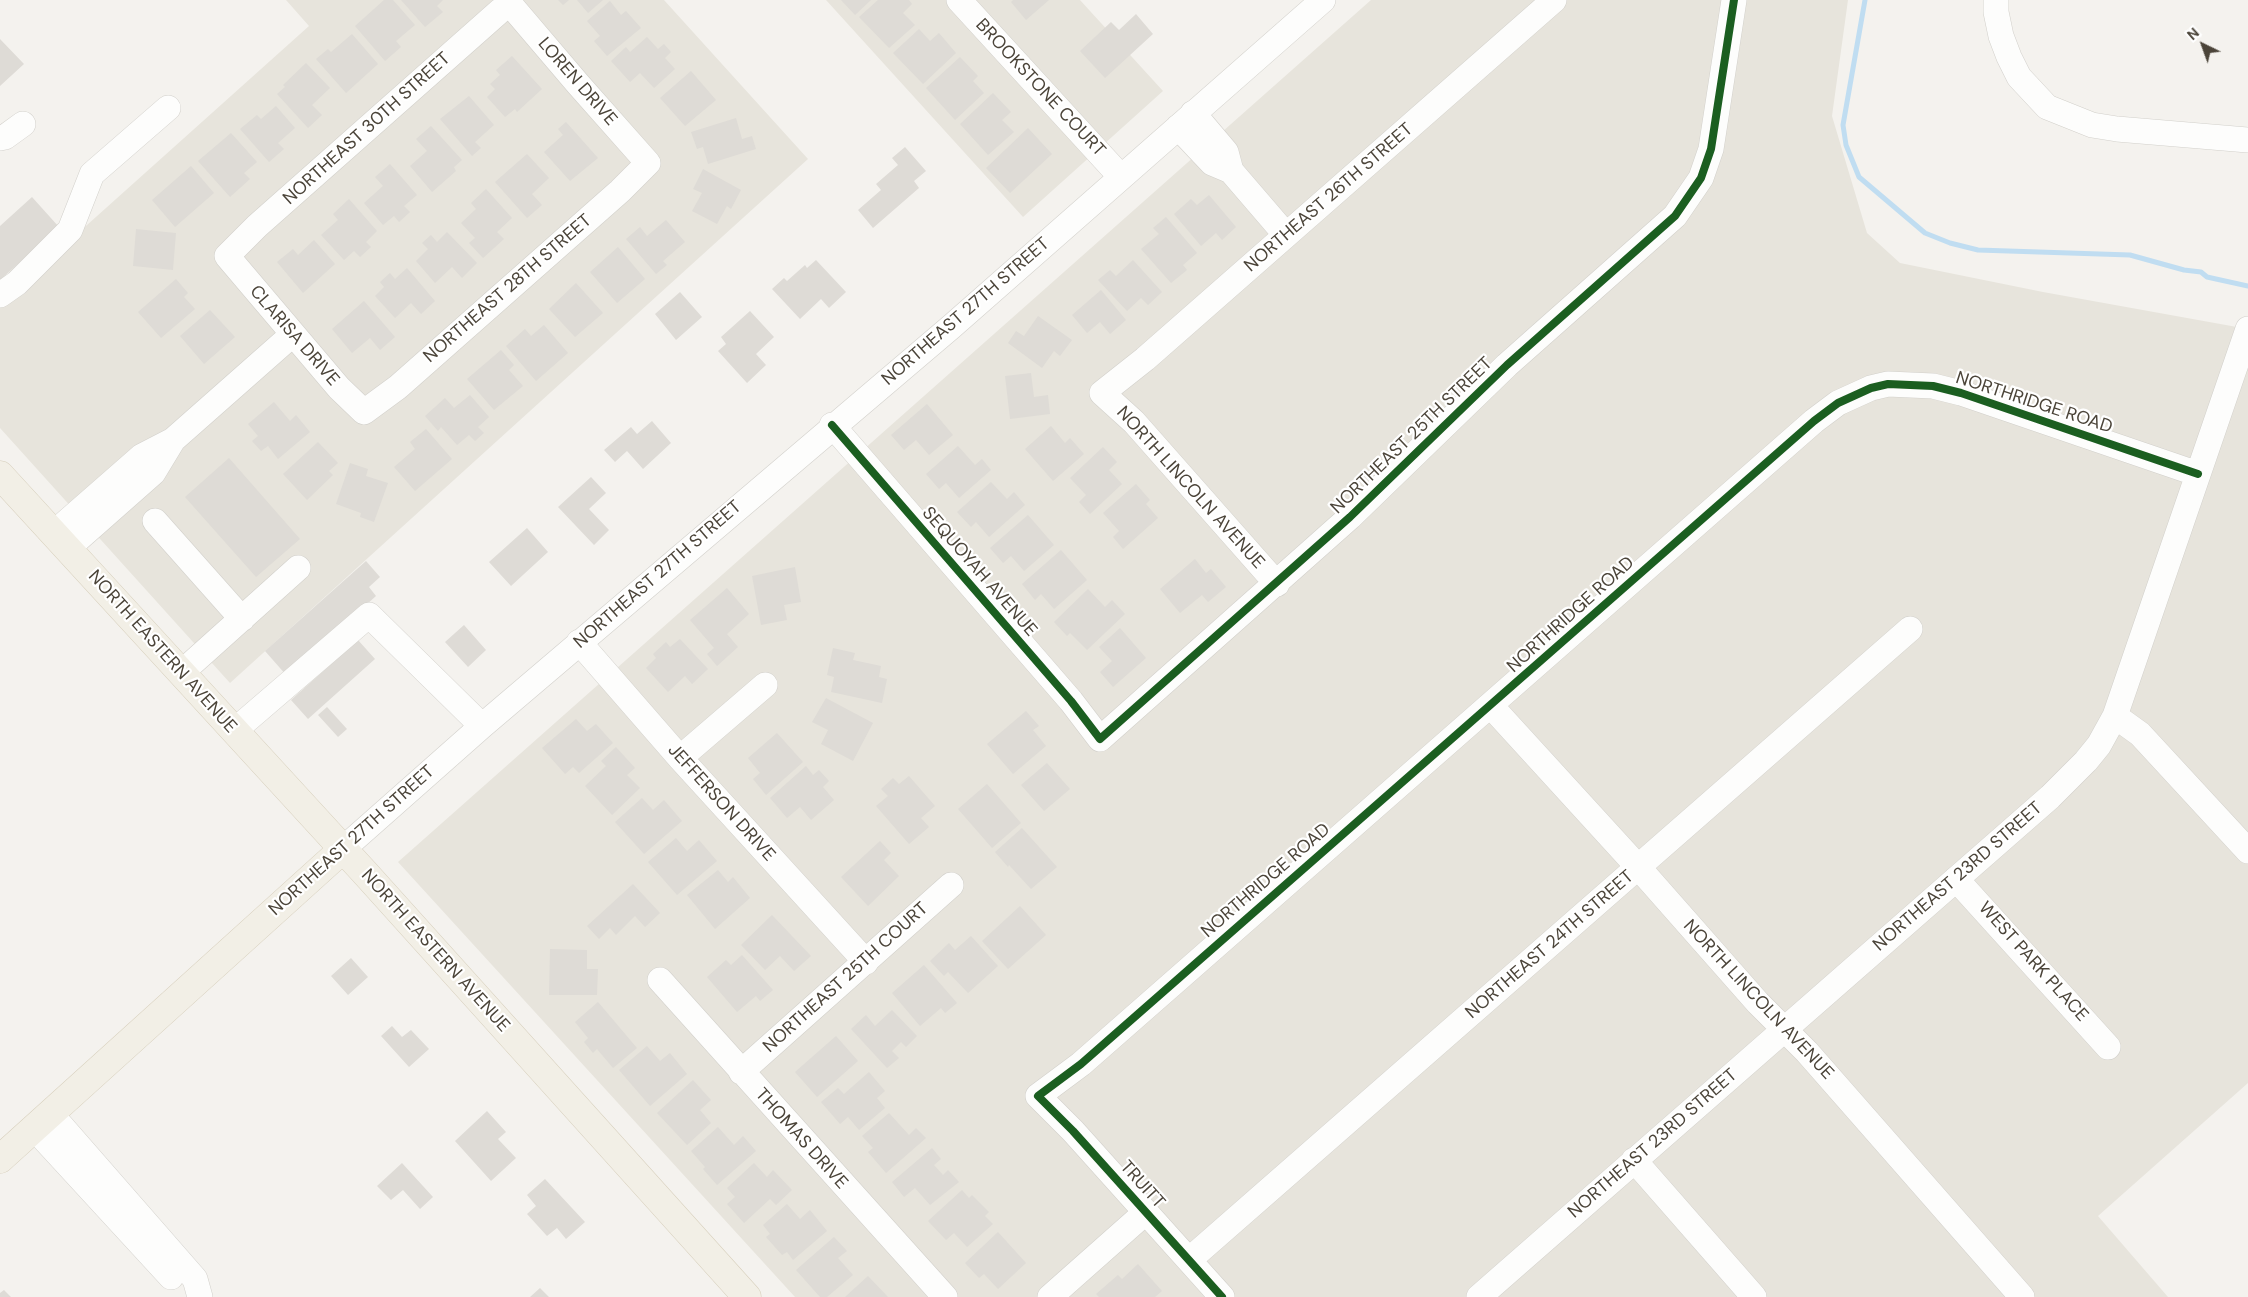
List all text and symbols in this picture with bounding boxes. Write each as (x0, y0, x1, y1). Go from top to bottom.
street label: BROOKSTONE COURT (971, 15, 1109, 161)
north arrow (2178, 20, 2228, 70)
text: N (2183, 24, 2203, 44)
street label: LOREN DRIVE (533, 33, 621, 131)
street label: NORTHEAST 30TH STREET (279, 48, 455, 210)
street label: NORTHEAST 26TH STREET (1240, 119, 1418, 277)
street label: NORTHEAST 28TH STREET (420, 210, 596, 368)
street label: NORTHEAST 27TH STREET (878, 233, 1054, 391)
street label: CLARISA DRIVE (245, 281, 343, 391)
street label: NORTHEAST 25TH STREET (1327, 353, 1497, 519)
street label: NORTHRIDGE ROAD (1953, 367, 2115, 439)
street label: NORTH LINCOLN AVENUE (1111, 402, 1269, 574)
street label: NORTHEAST 27TH STREET (570, 496, 746, 654)
street label: SEQUOYAH AVENUE (917, 503, 1041, 641)
street label: NORTHRIDGE ROAD (1503, 552, 1639, 678)
street label: NORTH EASTERN AVENUE (83, 566, 241, 738)
street label: JEFFERSON DRIVE (663, 740, 779, 866)
street label: NORTHEAST 27TH STREET (265, 761, 439, 921)
street label: NORTHEAST 23RD STREET (1869, 798, 2047, 956)
street label: NORTHRIDGE ROAD (1197, 819, 1335, 943)
street label: NORTH EASTERN AVENUE (356, 865, 514, 1037)
street label: NORTHEAST 24TH STREET (1462, 866, 1638, 1024)
street label: NORTHEAST 25TH COURT (759, 898, 933, 1058)
street label: WEST PARK PLACE (1974, 898, 2092, 1026)
street label: NORTH LINCOLN AVENUE (1678, 916, 1838, 1084)
street label: NORTHEAST 23RD STREET (1564, 1065, 1742, 1223)
street label: THOMAS DRIVE (750, 1084, 852, 1194)
street label: TRUITT (1115, 1157, 1169, 1213)

